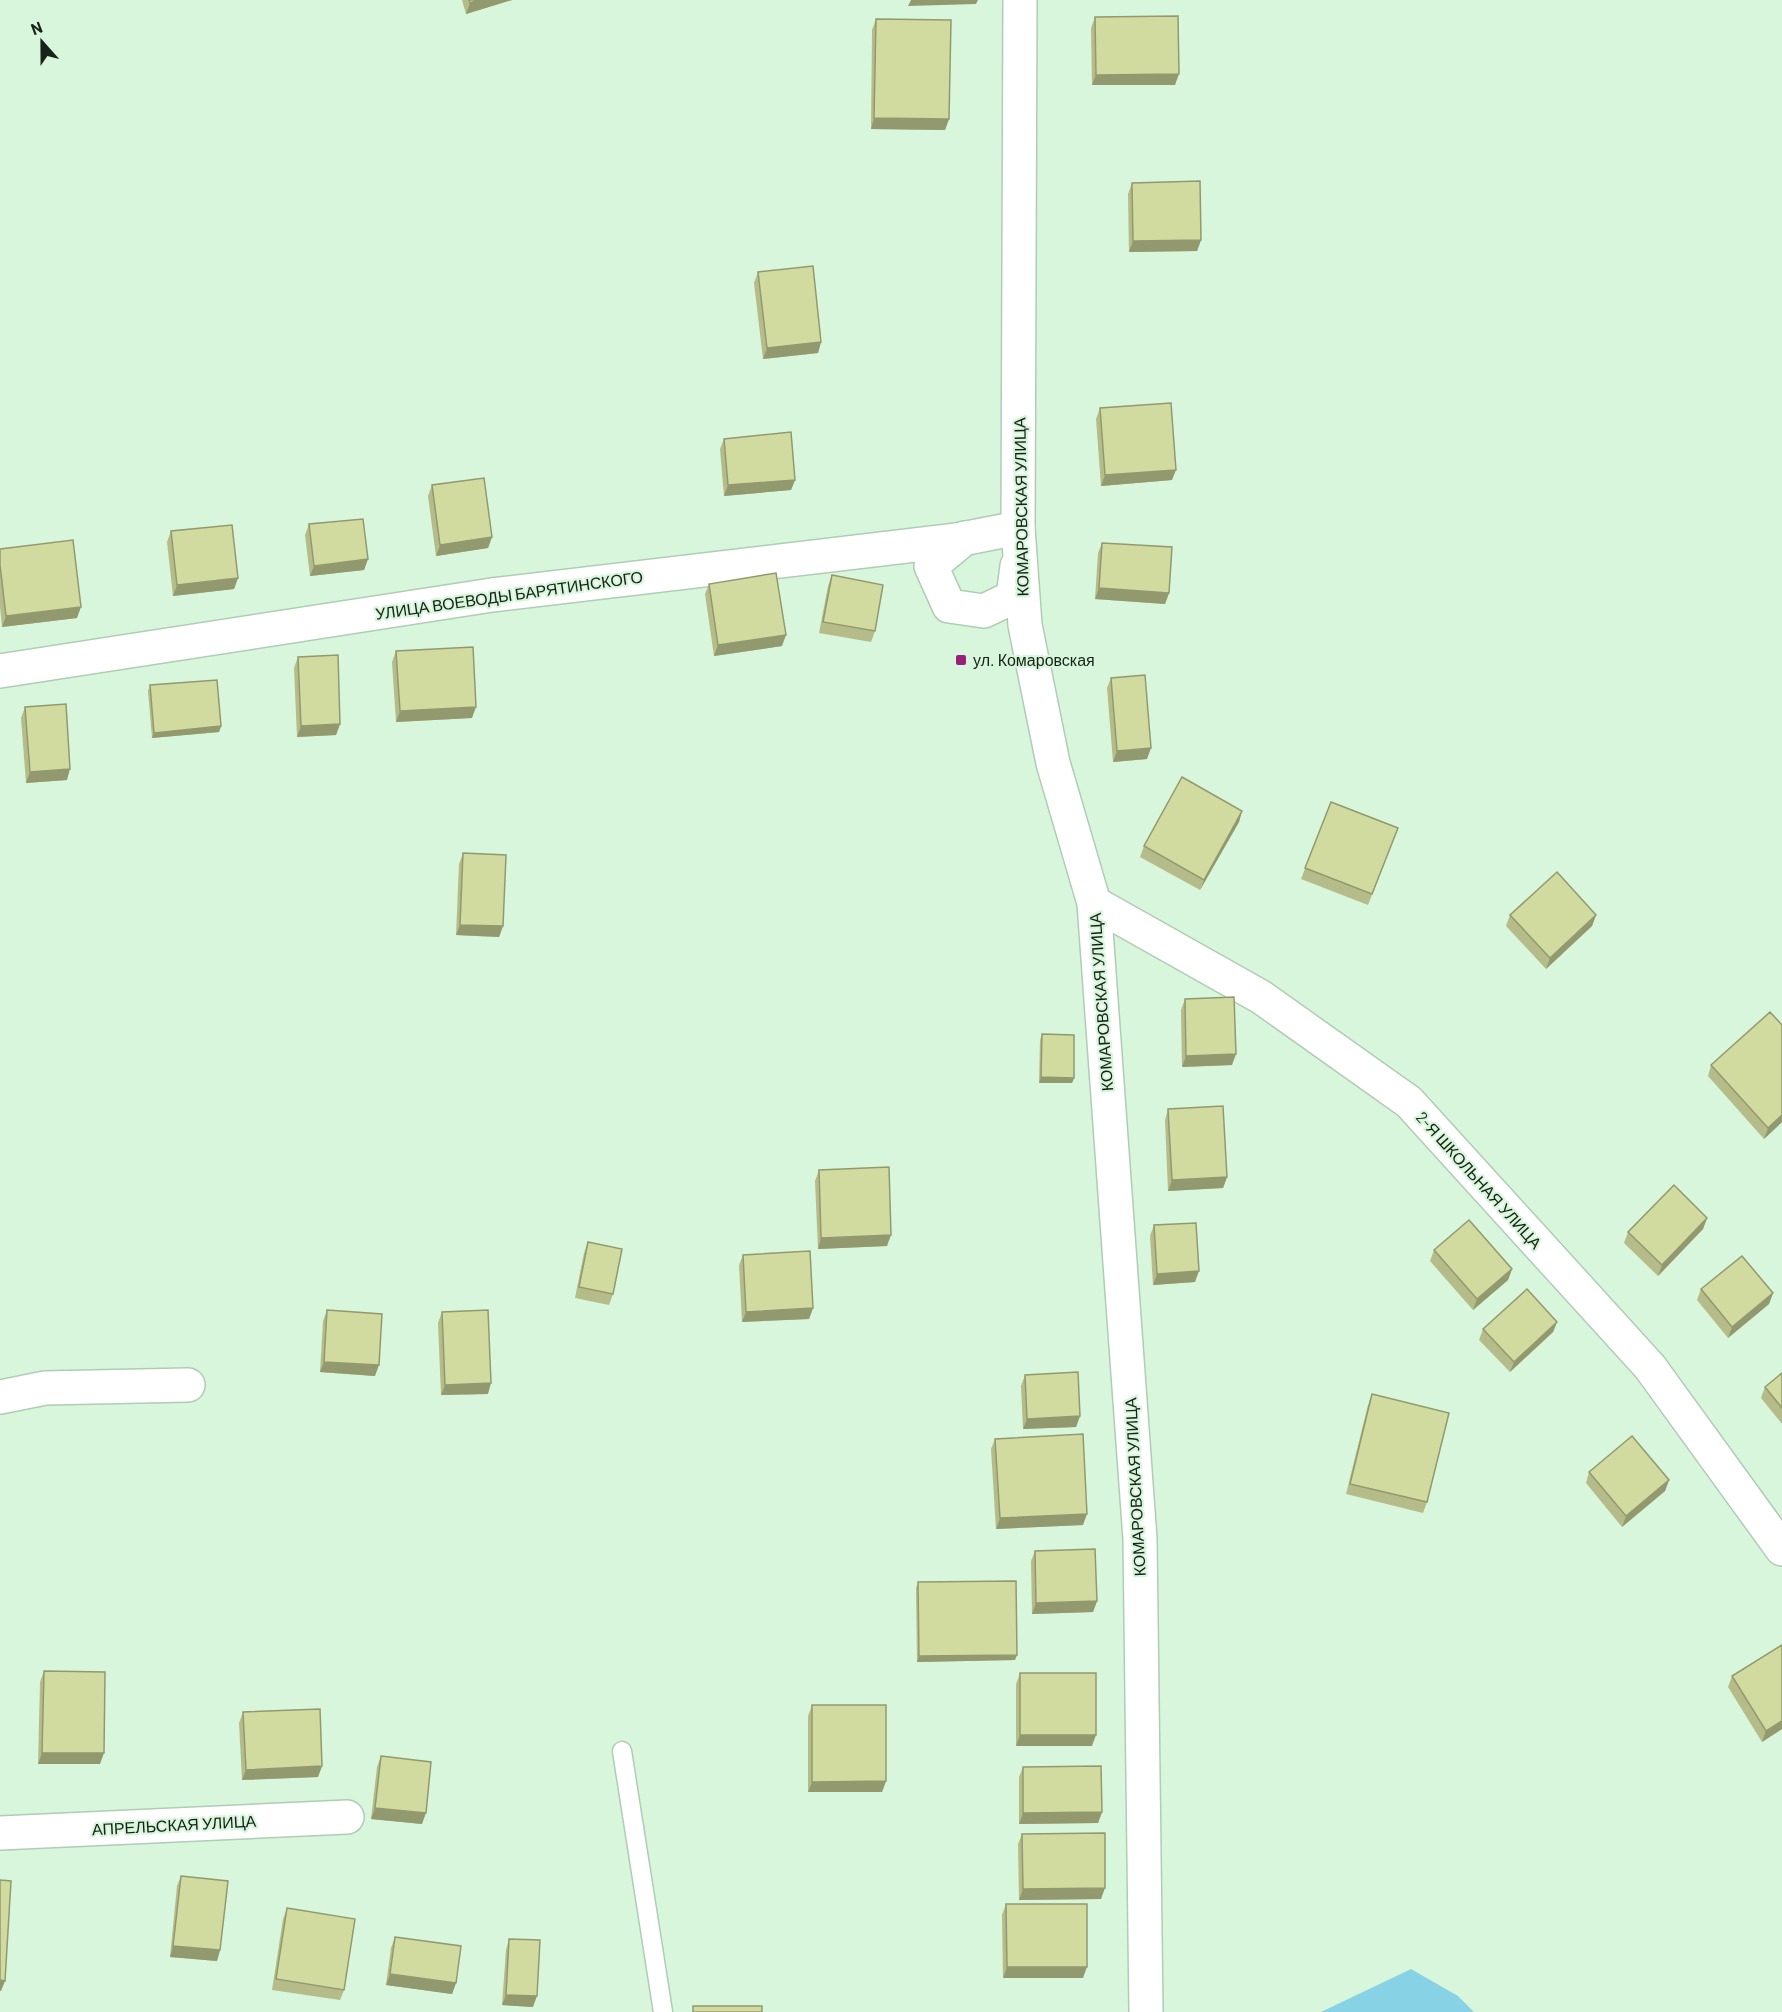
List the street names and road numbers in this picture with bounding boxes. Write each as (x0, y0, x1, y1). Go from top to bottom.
street label: КОМАРОВСКАЯ УЛИЦА (1009, 417, 1032, 597)
street label: УЛИЦА ВОЕВОДЫ БАРЯТИНСКОГО (374, 566, 644, 623)
street label: КОМАРОВСКАЯ УЛИЦА (1085, 912, 1116, 1092)
street label: 2-Я ШКОЛЬНАЯ УЛИЦА (1413, 1107, 1546, 1252)
street label: КОМАРОВСКАЯ УЛИЦА (1120, 1397, 1149, 1577)
street label: АПРЕЛЬСКАЯ УЛИЦА (91, 1811, 257, 1838)

